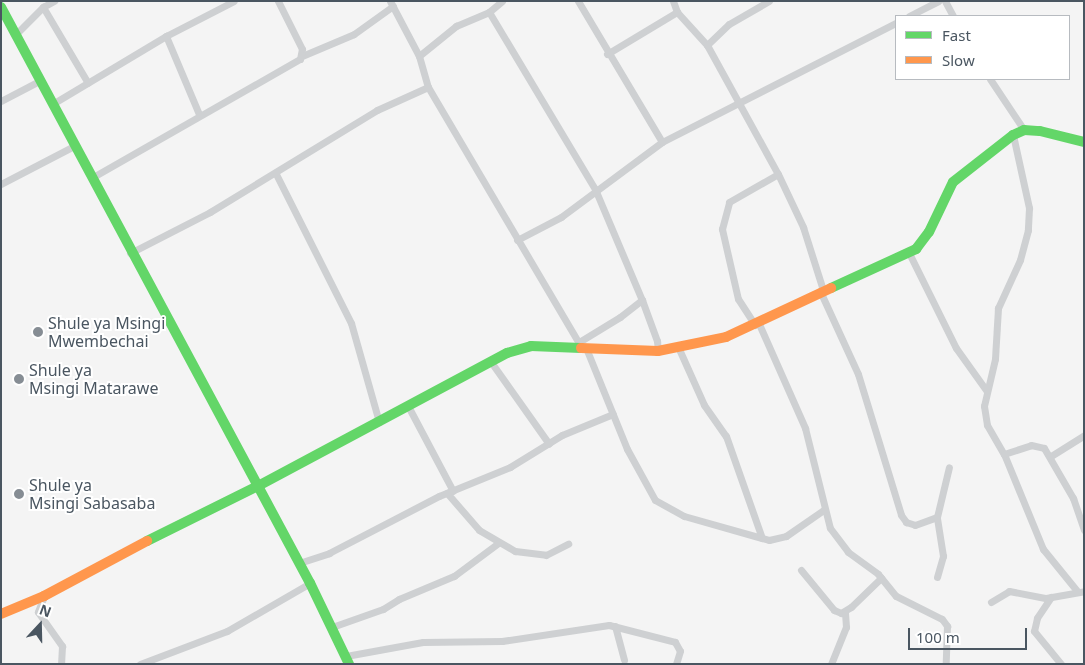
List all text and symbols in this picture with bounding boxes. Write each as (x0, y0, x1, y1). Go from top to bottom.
legend (895, 15, 1070, 80)
text: Fast (942, 25, 971, 45)
text: Slow (942, 50, 975, 70)
place label: Shule ya Msingi Mwembechai (48, 313, 165, 351)
marker: Shule ya Msingi Mwembechai (32, 326, 44, 338)
place label: Shule ya Msingi Matarawe (29, 360, 158, 398)
marker: Shule ya Msingi Matarawe (13, 373, 25, 385)
place label: Shule ya Msingi Sabasaba (29, 475, 155, 513)
marker: Shule ya Msingi Sabasaba (13, 488, 25, 500)
north arrow (15, 600, 65, 650)
text: N (37, 600, 54, 621)
scale bar (910, 618, 1029, 650)
text: 100 m (916, 627, 960, 647)

